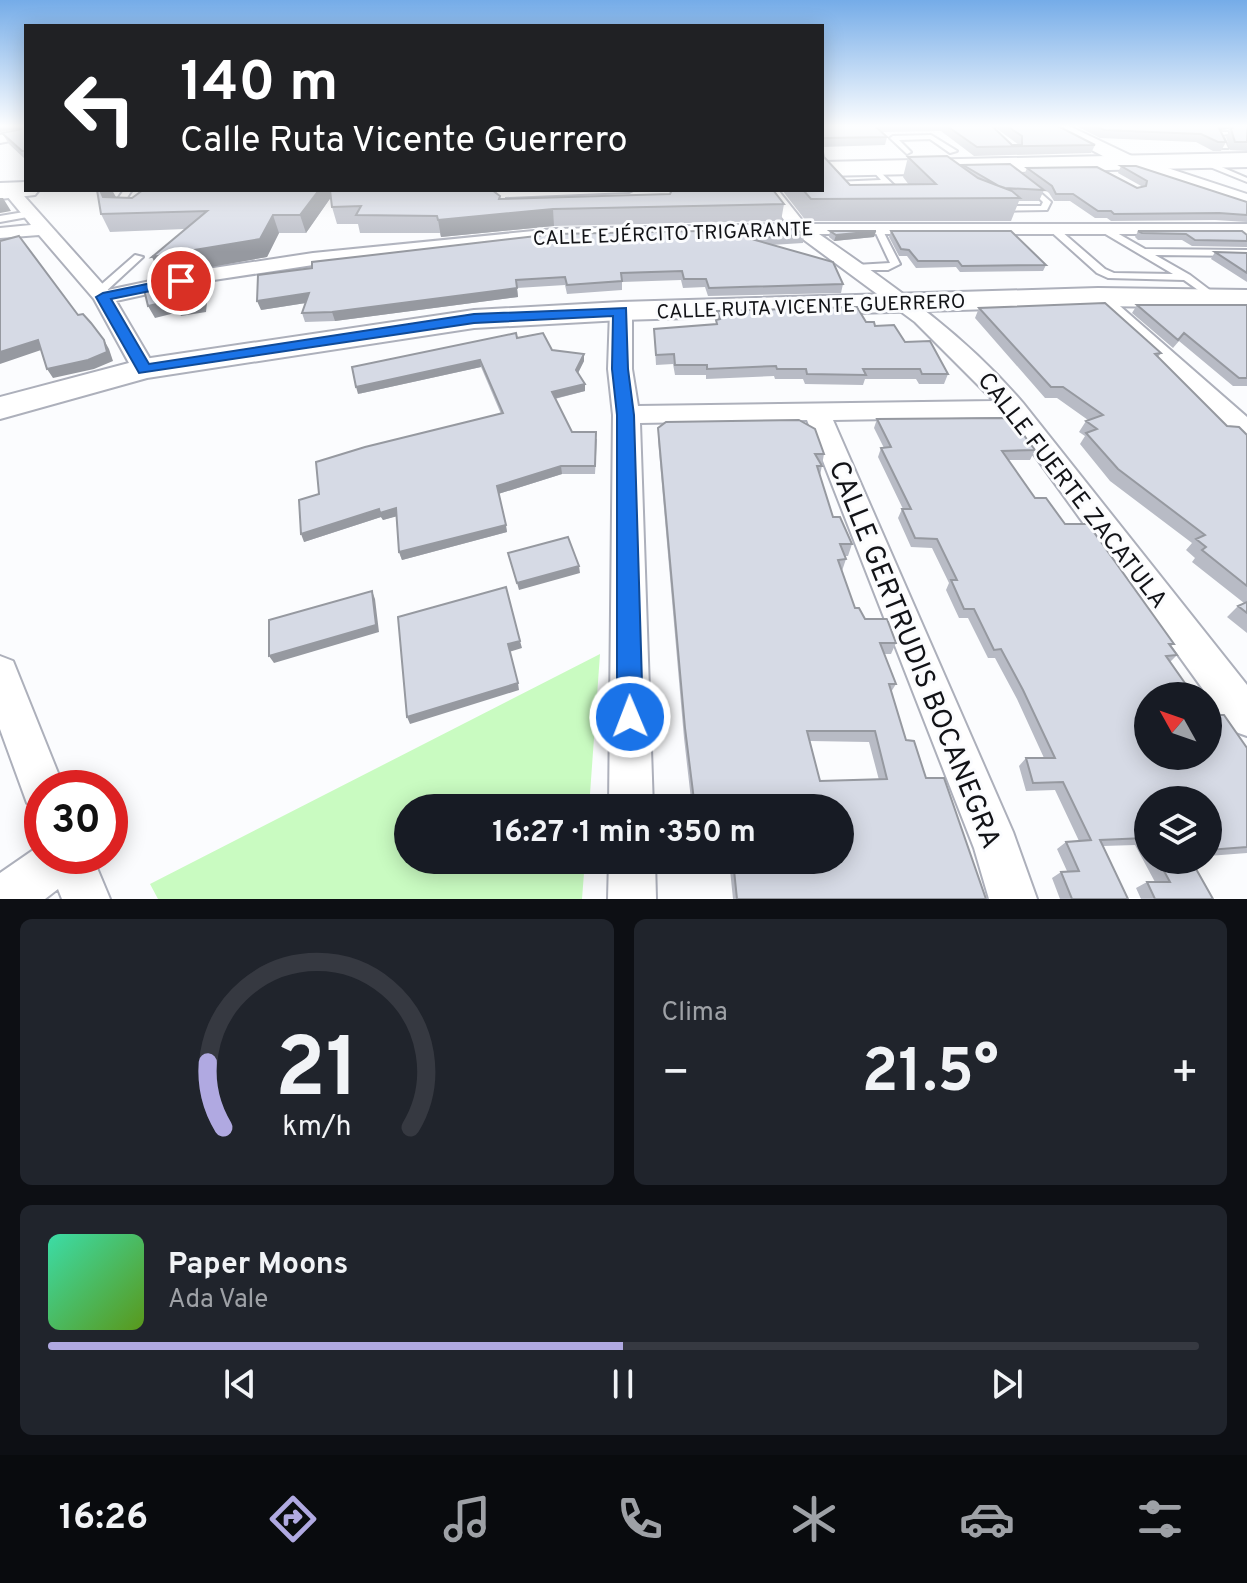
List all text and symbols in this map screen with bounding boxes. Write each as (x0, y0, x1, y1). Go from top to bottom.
text: 140 m (180, 50, 338, 120)
icon: left (48, 56, 152, 160)
text: Calle Ruta Vicente Guerrero (180, 119, 628, 165)
street label: CALLE EJÉRCITO TRIGARANTE (532, 215, 814, 253)
pin (147, 247, 215, 315)
icon: arrive (159, 259, 203, 303)
street label: CALLE RUTA VICENTE GUERRERO (656, 290, 966, 326)
street label: CALLE FUERTE ZACATULA (970, 367, 1173, 615)
street label: CALLE GERTRUDIS BOCANEGRA (819, 456, 1008, 854)
position arrow (588, 675, 672, 759)
north arrow (1134, 682, 1222, 770)
map controls (1134, 682, 1222, 874)
speed limit sign: 30 (24, 770, 128, 874)
button: layers (1134, 786, 1222, 874)
text: 16:27 · 1 min · 350 m (492, 815, 756, 852)
text: Clima (662, 997, 728, 1030)
text: 21 (275, 1021, 359, 1126)
text: 21.5° (862, 1037, 999, 1113)
text: − (662, 1047, 690, 1103)
text: + (1171, 1047, 1199, 1103)
text: km/h (282, 1110, 351, 1146)
text: Paper Moons (168, 1247, 348, 1284)
text: Ada Vale (168, 1284, 268, 1317)
icon: previous (218, 1362, 262, 1406)
icon: pause (601, 1362, 645, 1406)
icon: next (985, 1362, 1029, 1406)
icon: directions (265, 1491, 321, 1547)
icon: music (439, 1491, 495, 1547)
icon: phone (612, 1491, 668, 1547)
icon: climate (786, 1491, 842, 1547)
icon: car (959, 1491, 1015, 1547)
icon: filters (1132, 1491, 1188, 1547)
text: 16:26 (59, 1496, 148, 1542)

